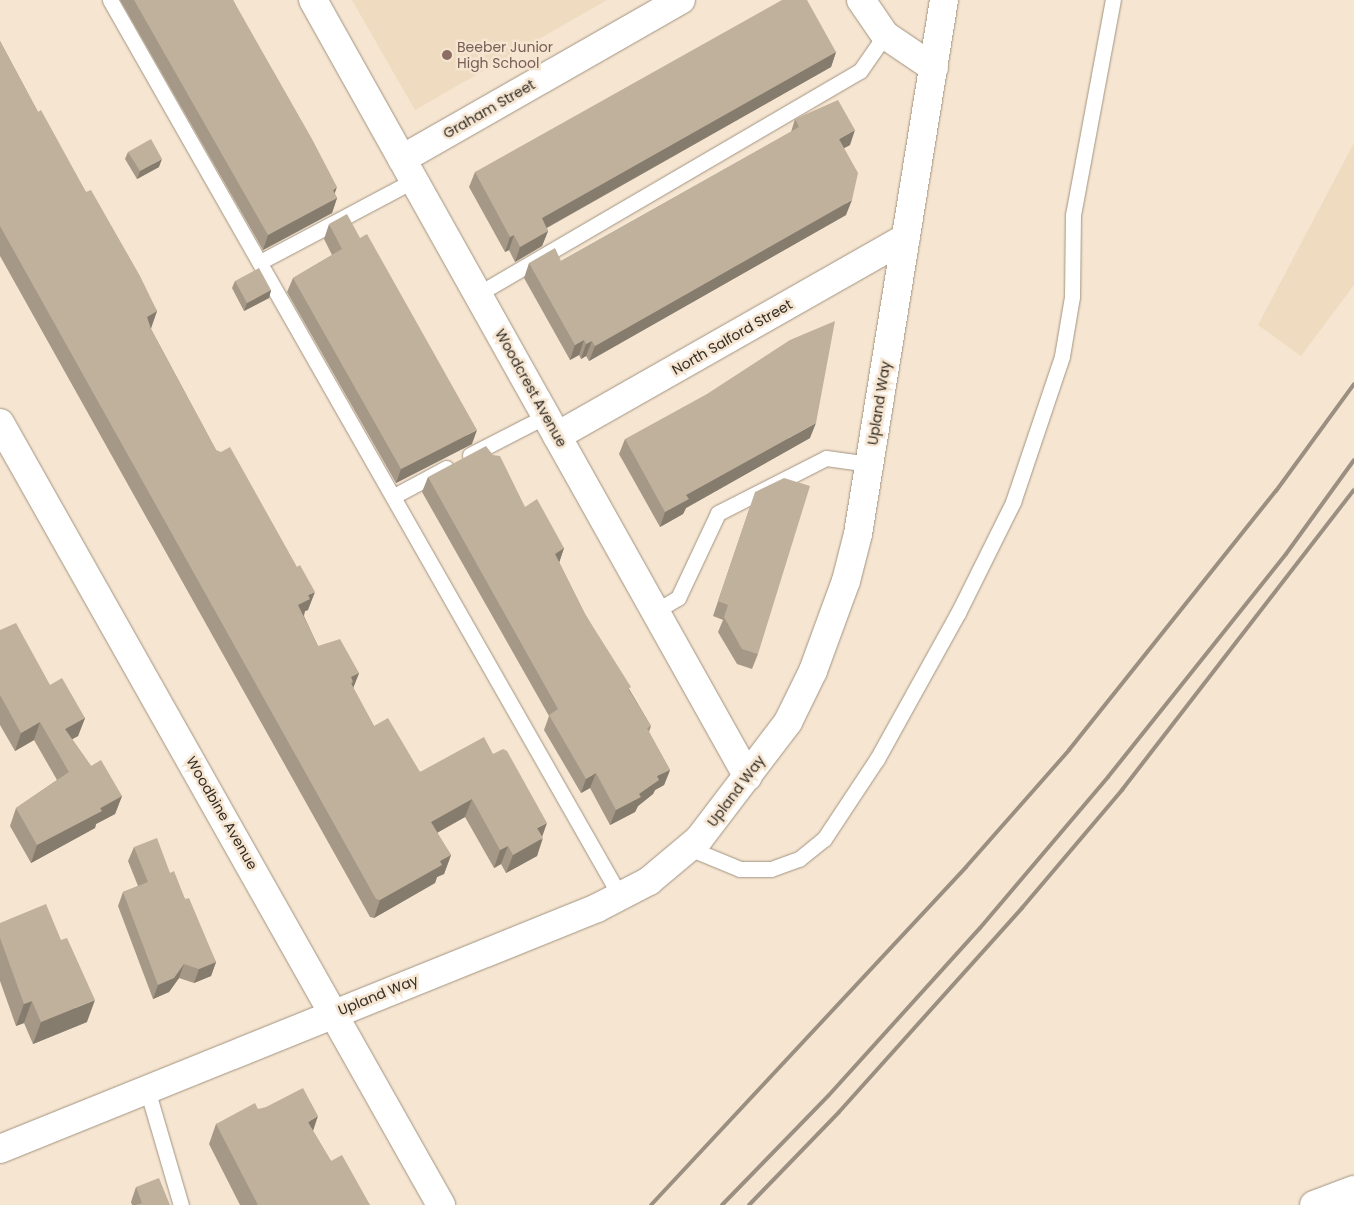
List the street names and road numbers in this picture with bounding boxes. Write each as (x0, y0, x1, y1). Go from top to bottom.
street label: Graham Street (440, 76, 538, 142)
street label: North Salford Street (669, 296, 795, 378)
street label: Woodcrest Avenue (492, 326, 570, 450)
street label: Upland Way (864, 360, 894, 446)
street label: Upland Way (704, 752, 768, 830)
street label: Woodbine Avenue (183, 753, 261, 873)
street label: Upland Way (335, 971, 421, 1019)

